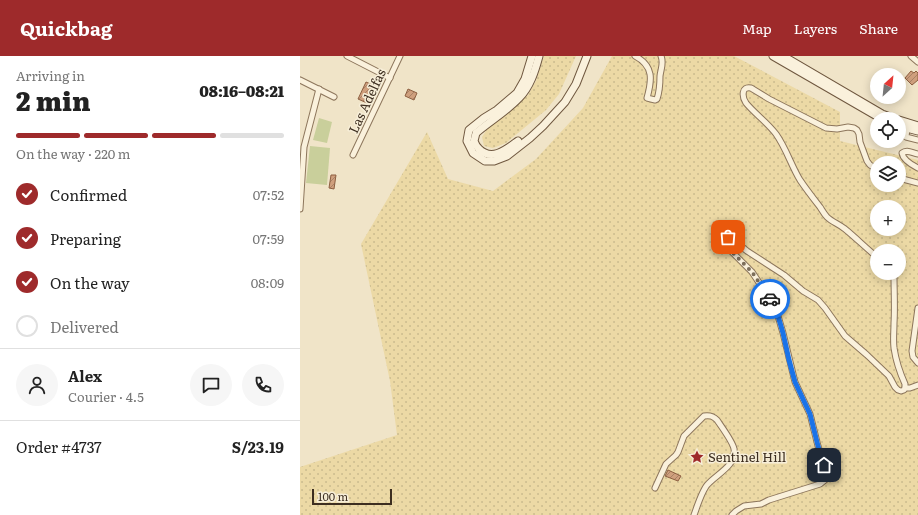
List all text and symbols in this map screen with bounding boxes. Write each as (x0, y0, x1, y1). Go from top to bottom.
text: Quickbag (20, 14, 112, 42)
text: Map (742, 18, 772, 38)
text: Layers (794, 18, 837, 38)
text: Share (859, 18, 898, 38)
street label: Las Adelfas (343, 65, 390, 136)
text: Arriving in (16, 66, 85, 85)
north arrow (870, 68, 906, 104)
map controls (870, 68, 906, 280)
text: 08:16–08:21 (199, 79, 284, 102)
text: 2 min (16, 80, 91, 119)
button: locate (870, 112, 906, 148)
text: On the way · 220 m (16, 144, 130, 163)
button: layers (870, 156, 906, 192)
icon: check (16, 183, 38, 205)
text: Confirmed (50, 183, 127, 206)
text: 07:52 (253, 185, 284, 204)
button: + (870, 200, 906, 236)
pin (711, 220, 745, 254)
icon: bag (717, 226, 739, 248)
icon: check (16, 227, 38, 249)
text: Preparing (50, 227, 121, 250)
text: 07:59 (252, 229, 284, 248)
button: − (870, 244, 906, 280)
icon: check (16, 271, 38, 293)
text: On the way (50, 271, 130, 294)
text: 08:09 (251, 273, 284, 292)
courier (750, 279, 790, 319)
icon: car (759, 288, 781, 310)
text: Delivered (50, 315, 119, 338)
button: person (16, 364, 58, 406)
text: Alex (68, 364, 102, 387)
button: chat (190, 364, 232, 406)
button: phone (242, 364, 284, 406)
text: Courier · 4.5 (68, 387, 144, 406)
text: Order #4737 (16, 435, 102, 458)
text: S/23.19 (232, 435, 284, 458)
place label: Sentinel Hill (708, 447, 787, 466)
pin (807, 448, 841, 482)
place icon: Sentinel Hill (689, 449, 705, 465)
icon: home (813, 454, 835, 476)
scale bar (312, 487, 392, 506)
text: 100 m (318, 488, 348, 504)

